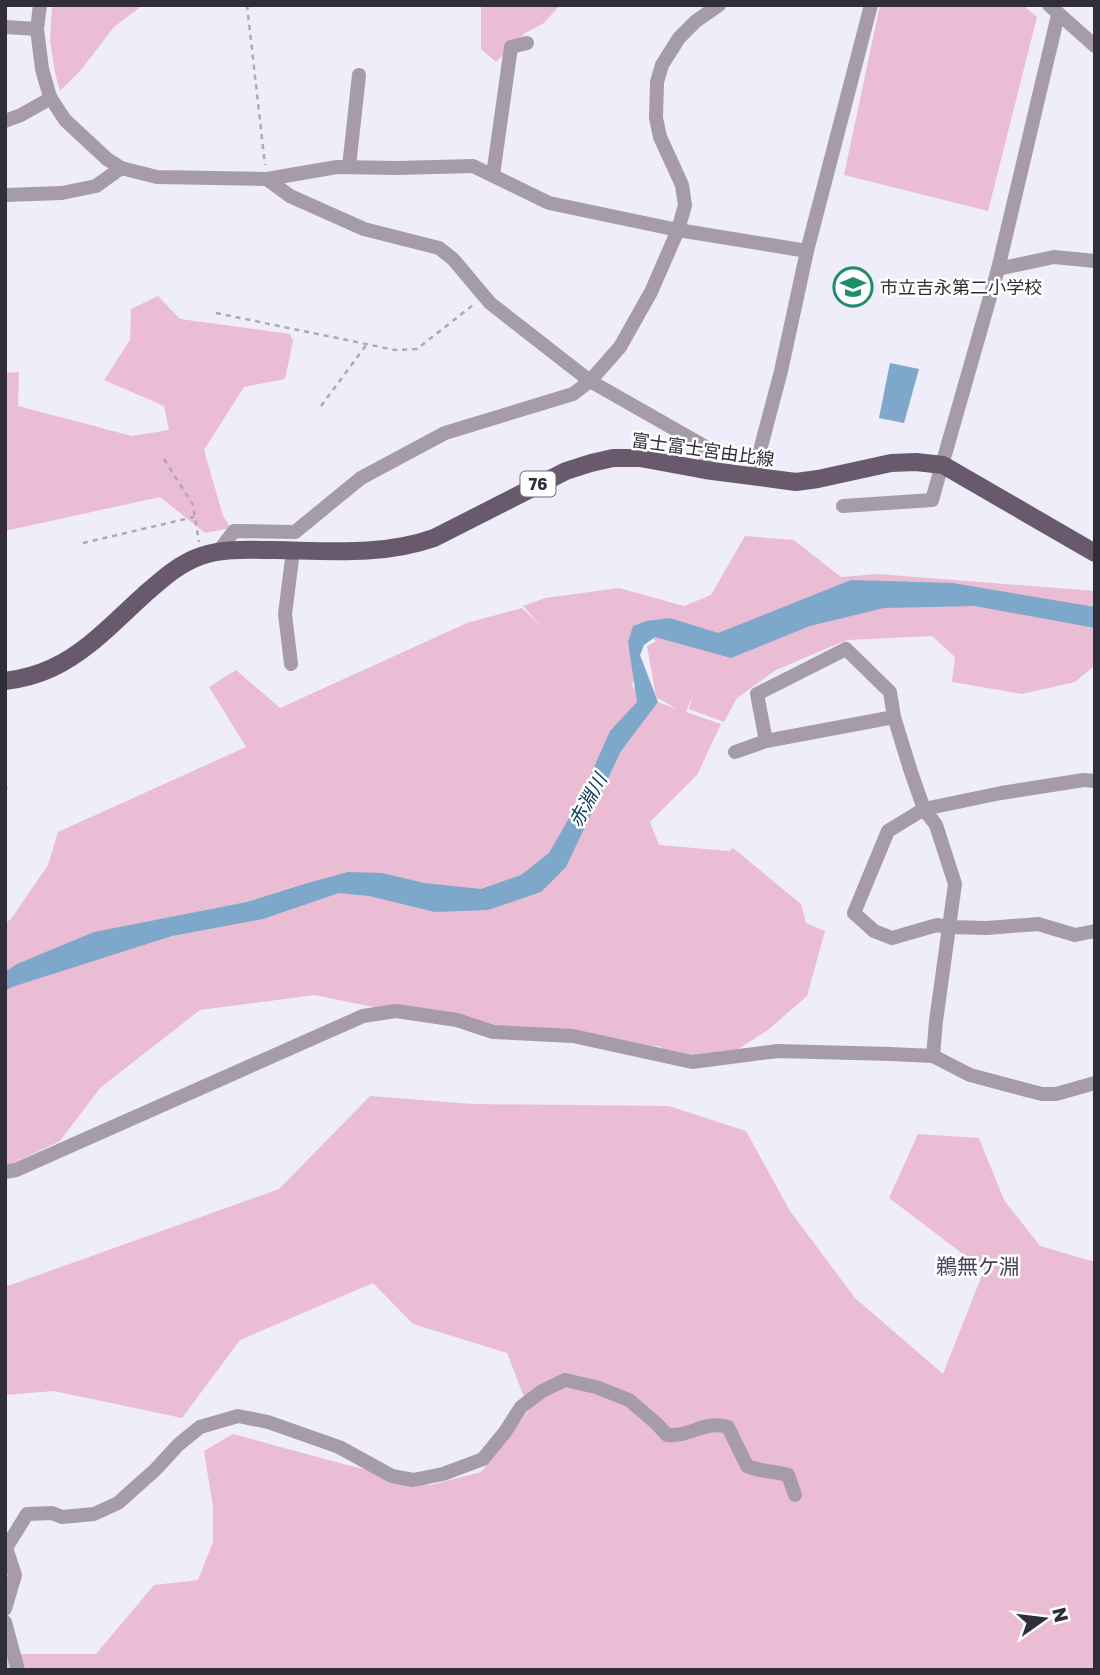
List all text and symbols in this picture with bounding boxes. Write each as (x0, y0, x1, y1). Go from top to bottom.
school or university icon: 市立吉永第二小学校 (832, 266, 874, 308)
place label: 市立吉永第二小学校 (880, 276, 1042, 298)
street label: 富士富士宮由比線 (630, 428, 776, 470)
road number: 76 (520, 471, 556, 496)
water label: 赤淵川 (563, 768, 612, 831)
district label: 鵜無ケ淵 (936, 1253, 1020, 1279)
north arrow (1009, 1584, 1079, 1654)
text: N (1048, 1605, 1074, 1625)

